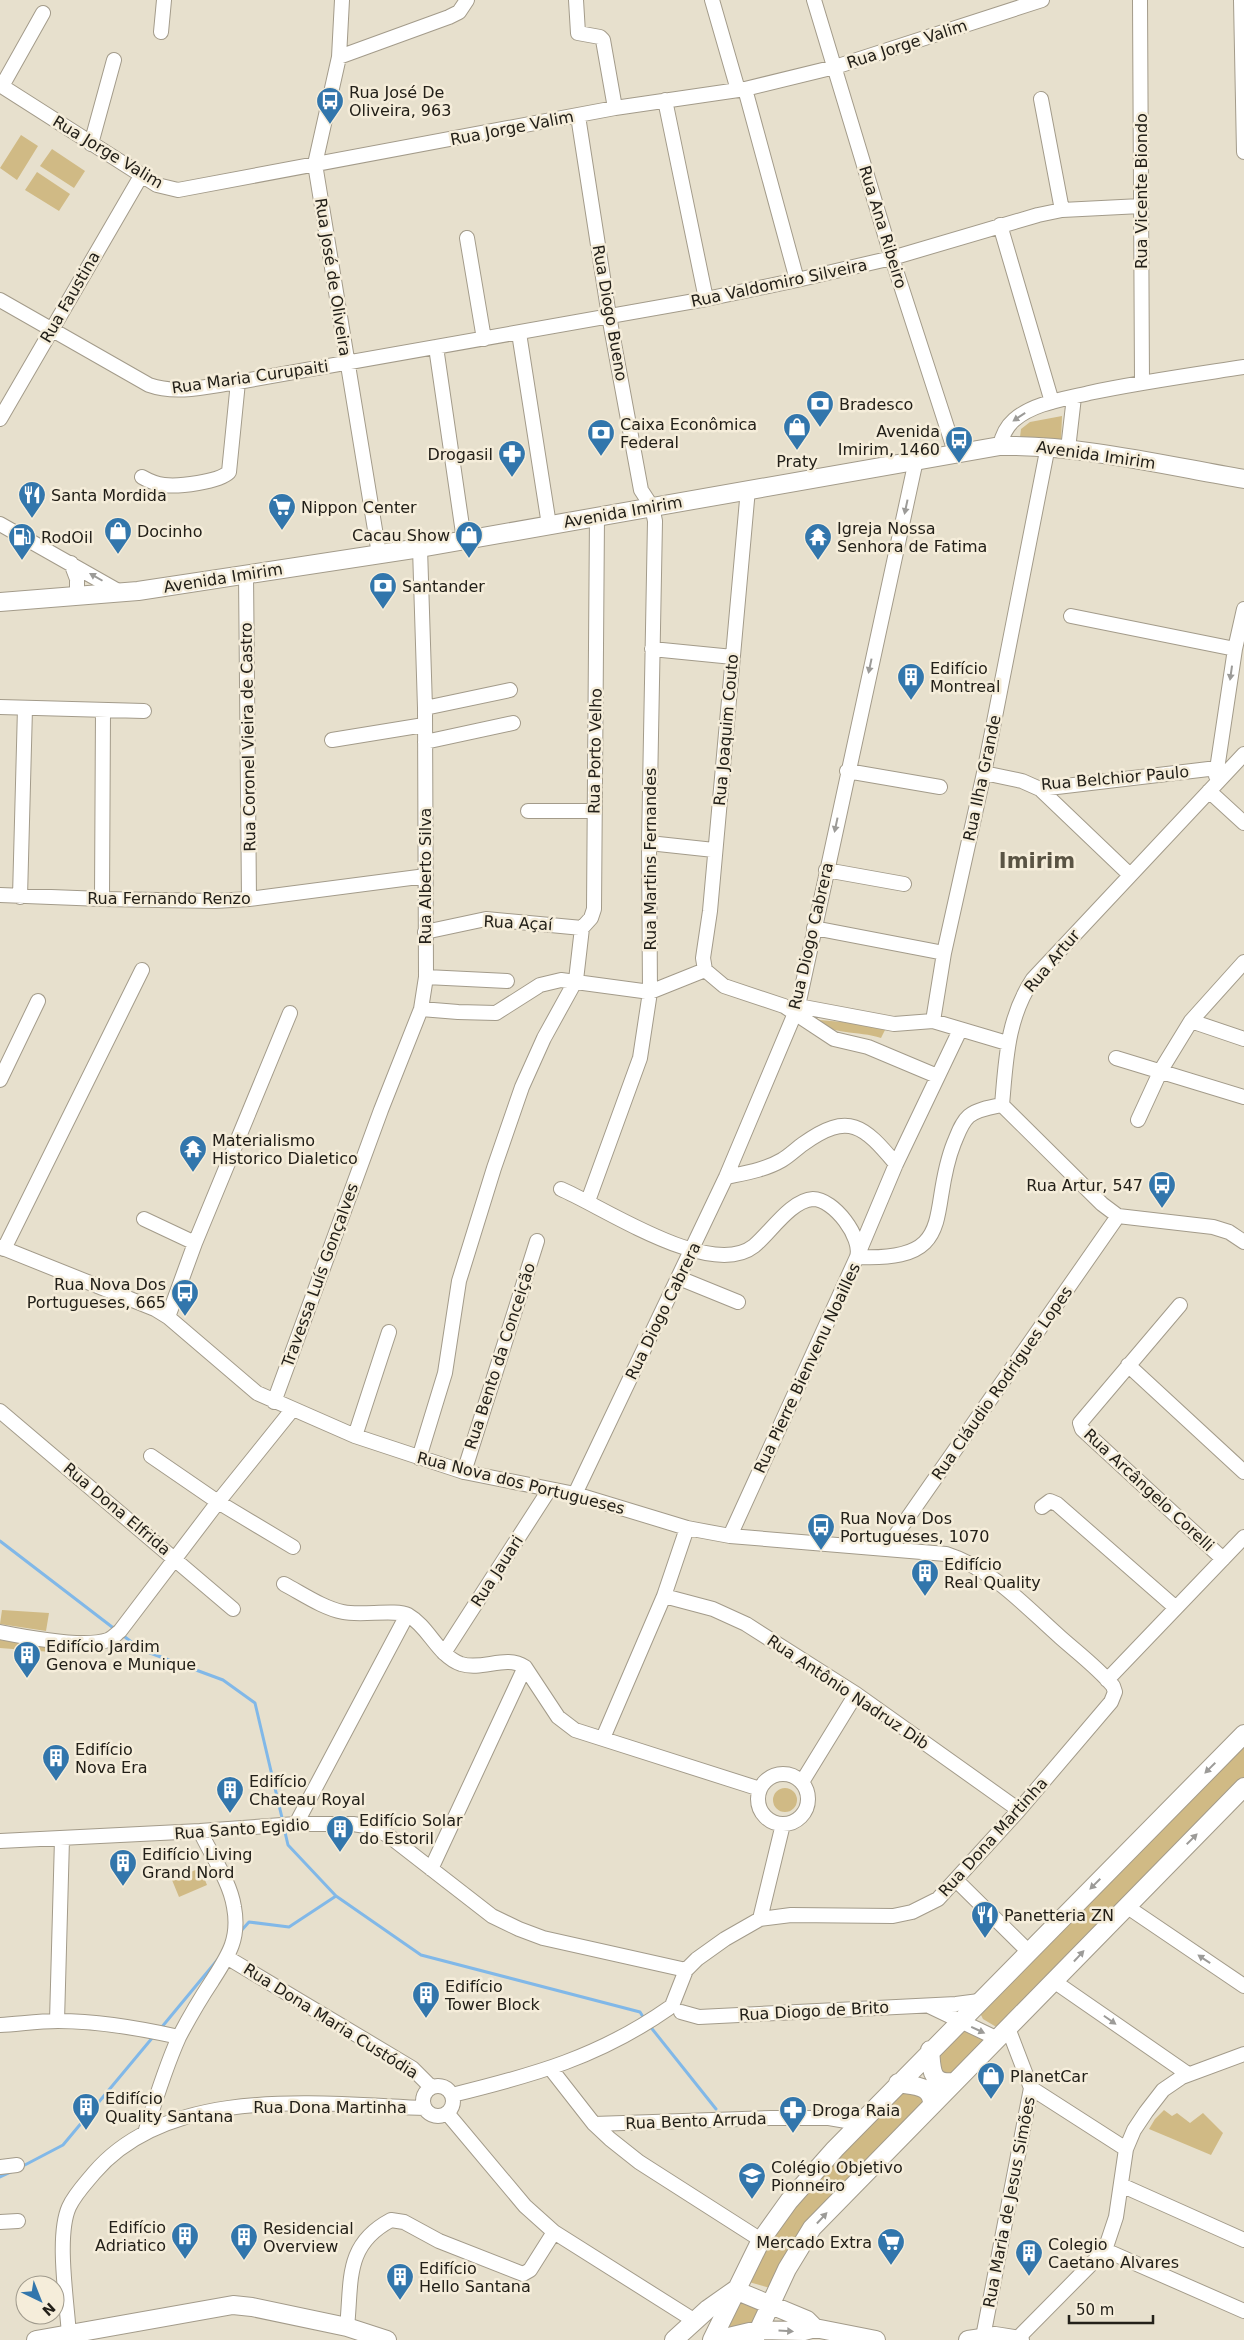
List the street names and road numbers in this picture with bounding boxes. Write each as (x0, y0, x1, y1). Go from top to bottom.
street label: Rua Jorge Valim (844, 16, 970, 72)
street label: Rua Jorge Valim (449, 107, 575, 149)
street label: Rua Jorge Valim (49, 112, 167, 192)
street label: Rua Vicente Biondo (1132, 113, 1151, 269)
street label: Rua Ana Ribeiro (855, 163, 911, 291)
street label: Rua José de Oliveira (311, 197, 355, 357)
street label: Rua Diogo Bueno (589, 243, 631, 383)
street label: Rua Faustina (36, 248, 104, 346)
street label: Rua Valdomiro Silveira (689, 255, 869, 311)
street label: Rua Maria Curupaiti (170, 357, 330, 397)
street label: Avenida Imirim (1035, 437, 1157, 473)
street label: Avenida Imirim (562, 492, 684, 532)
street label: Avenida Imirim (162, 559, 284, 597)
street label: Rua Coronel Vieira de Castro (236, 622, 260, 852)
street label: Rua Joaquim Couto (710, 653, 742, 807)
street label: Rua Porto Velho (584, 688, 606, 814)
street label: Rua Ilha Grande (959, 713, 1005, 843)
street label: Rua Belchior Paulo (1040, 762, 1190, 794)
street label: Rua Martins Fernandes (641, 768, 660, 950)
street label: Rua Alberto Silva (416, 808, 435, 944)
street label: Rua Diogo Cabrera (785, 860, 837, 1012)
street label: Rua Fernando Renzo (87, 889, 251, 908)
street label: Rua Açaí (483, 912, 554, 934)
street label: Rua Artur (1020, 925, 1084, 996)
street label: Travessa Luís Gonçalves (277, 1180, 362, 1371)
street label: Rua Diogo Cabrera (621, 1239, 705, 1383)
street label: Rua Bento da Conceição (461, 1260, 539, 1452)
street label: Rua Pierre Bienvenu Noailles (750, 1260, 864, 1476)
street label: Rua Cláudio Rodrigues Lopes (928, 1282, 1076, 1484)
street label: Rua Arcângelo Corelli (1080, 1425, 1218, 1555)
street label: Rua Nova dos Portugueses (415, 1448, 627, 1518)
street label: Rua Dona Elfrida (60, 1459, 174, 1559)
street label: Rua Jauari (467, 1532, 527, 1610)
street label: Rua Antônio Nadruz Dib (763, 1631, 933, 1753)
street label: Rua Dona Martinha (935, 1774, 1051, 1900)
street label: Rua Santo Egidio (174, 1815, 310, 1843)
street label: Rua Dona Maria Custódia (240, 1959, 422, 2083)
street label: Rua Diogo de Brito (739, 1998, 889, 2024)
street label: Rua Maria de Jesus Simões (979, 2095, 1039, 2309)
street label: Rua Dona Martinha (253, 2098, 407, 2117)
street label: Rua Bento Arruda (625, 2109, 767, 2133)

